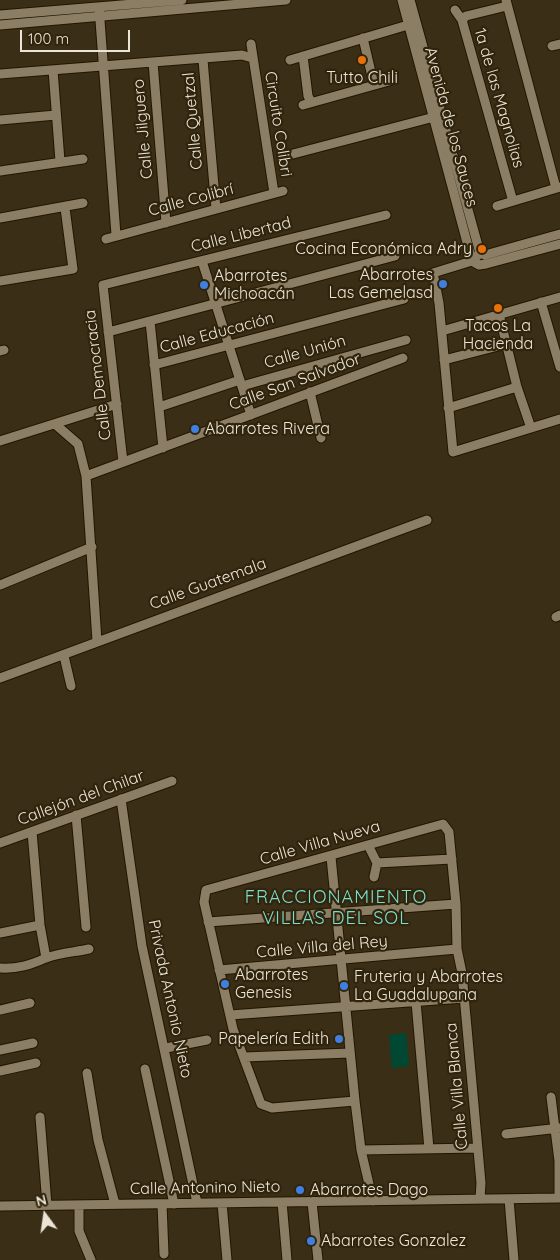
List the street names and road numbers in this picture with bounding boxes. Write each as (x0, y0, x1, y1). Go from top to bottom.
street label: 1a de las Magnolias (470, 26, 528, 170)
street label: Avenida de los Sauces (420, 45, 482, 209)
street label: Circuito Colibri (260, 70, 296, 178)
street label: Calle Quetzal (179, 71, 207, 171)
street label: Calle Jilguero (129, 78, 157, 180)
street label: Calle Colibrí (146, 179, 236, 221)
street label: Calle Libertad (189, 213, 293, 257)
street label: Calle Democracia (80, 309, 116, 441)
street label: Calle Educación (158, 309, 276, 357)
street label: Calle Unión (262, 331, 348, 373)
street label: Calle San Salvador (227, 349, 363, 415)
street label: Calle Guatemala (147, 554, 269, 614)
street label: Callejón del Chilar (15, 766, 147, 830)
street label: Calle Villa Nueva (258, 817, 382, 869)
street label: Privada Antonio Nieto (144, 918, 196, 1080)
street label: Calle Villa del Rey (256, 932, 388, 962)
street label: Calle Villa Blanca (442, 1022, 472, 1150)
street label: Calle Antonino Nieto (130, 1177, 280, 1199)

